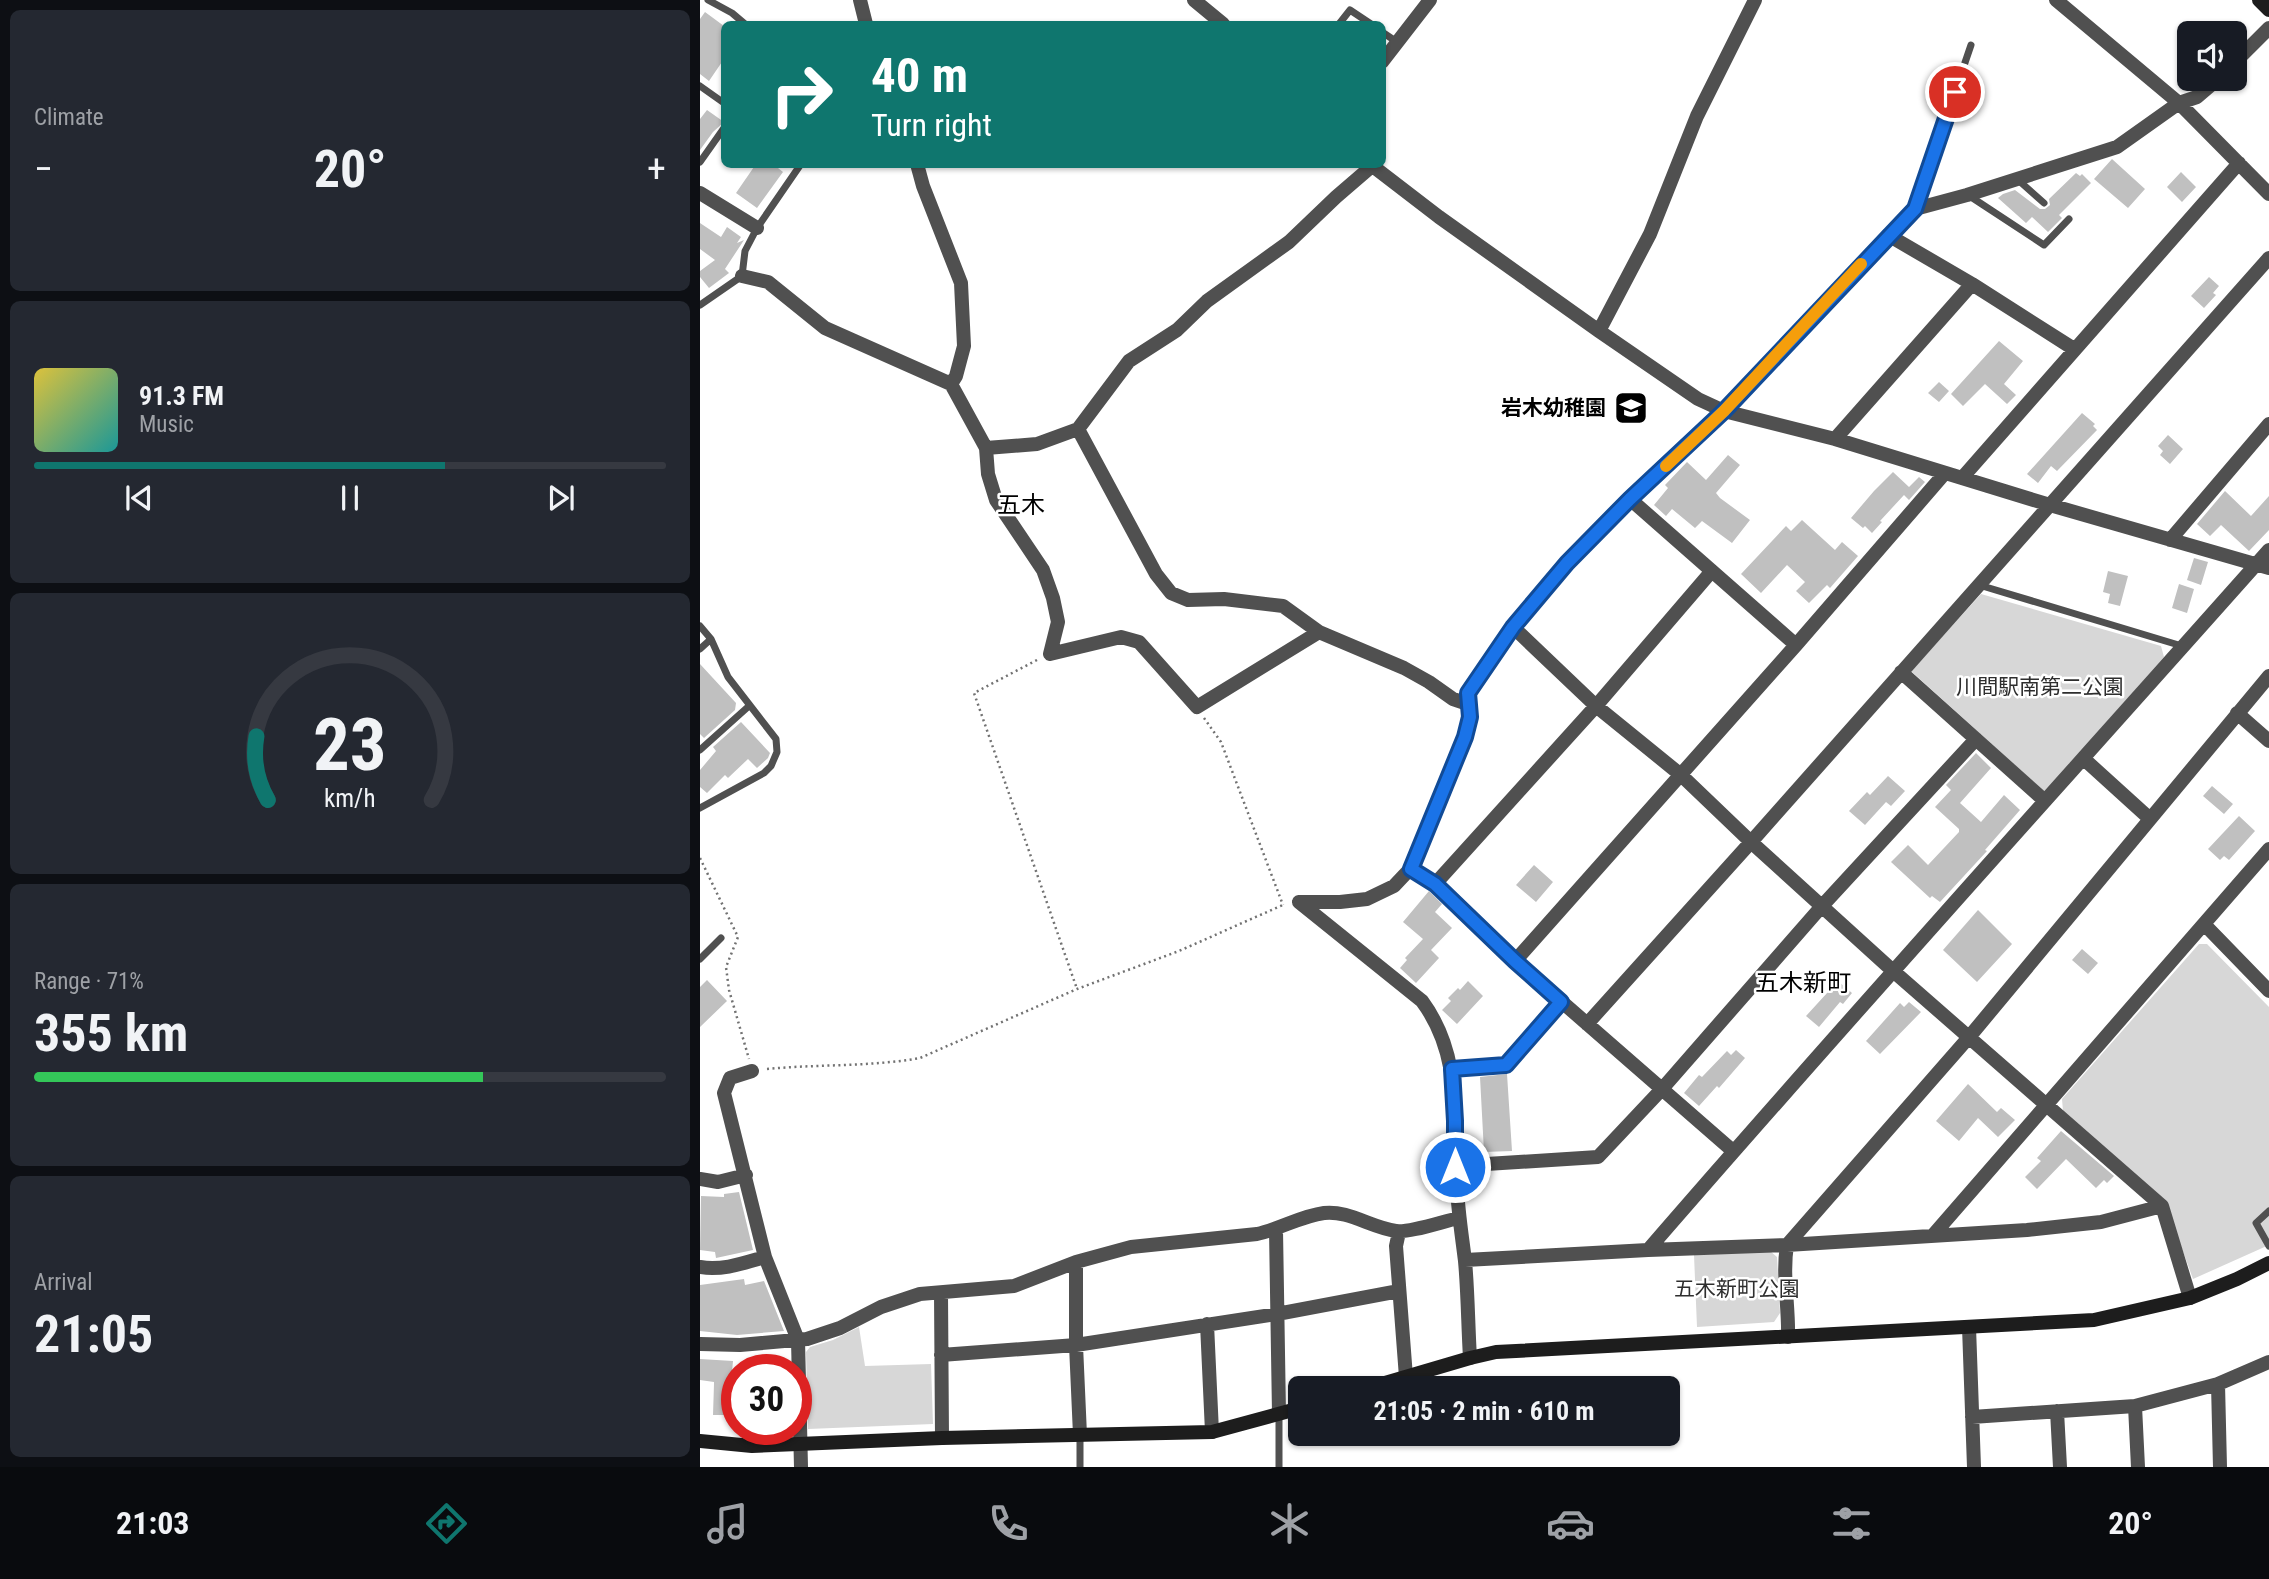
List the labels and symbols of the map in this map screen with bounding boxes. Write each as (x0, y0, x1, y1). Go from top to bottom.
pin (1925, 62, 1985, 122)
school or university icon: 岩木幼稚園 (1612, 389, 1650, 427)
place label: 岩木幼稚園 (1501, 396, 1606, 420)
district label: 五木 (997, 491, 1045, 519)
park label: 川間駅南第二公園 (1956, 675, 2124, 699)
district label: 五木新町 (1755, 969, 1851, 997)
position arrow (1418, 1130, 1492, 1204)
park label: 五木新町公園 (1674, 1277, 1800, 1301)
speed limit sign: 30 (721, 1354, 812, 1445)

